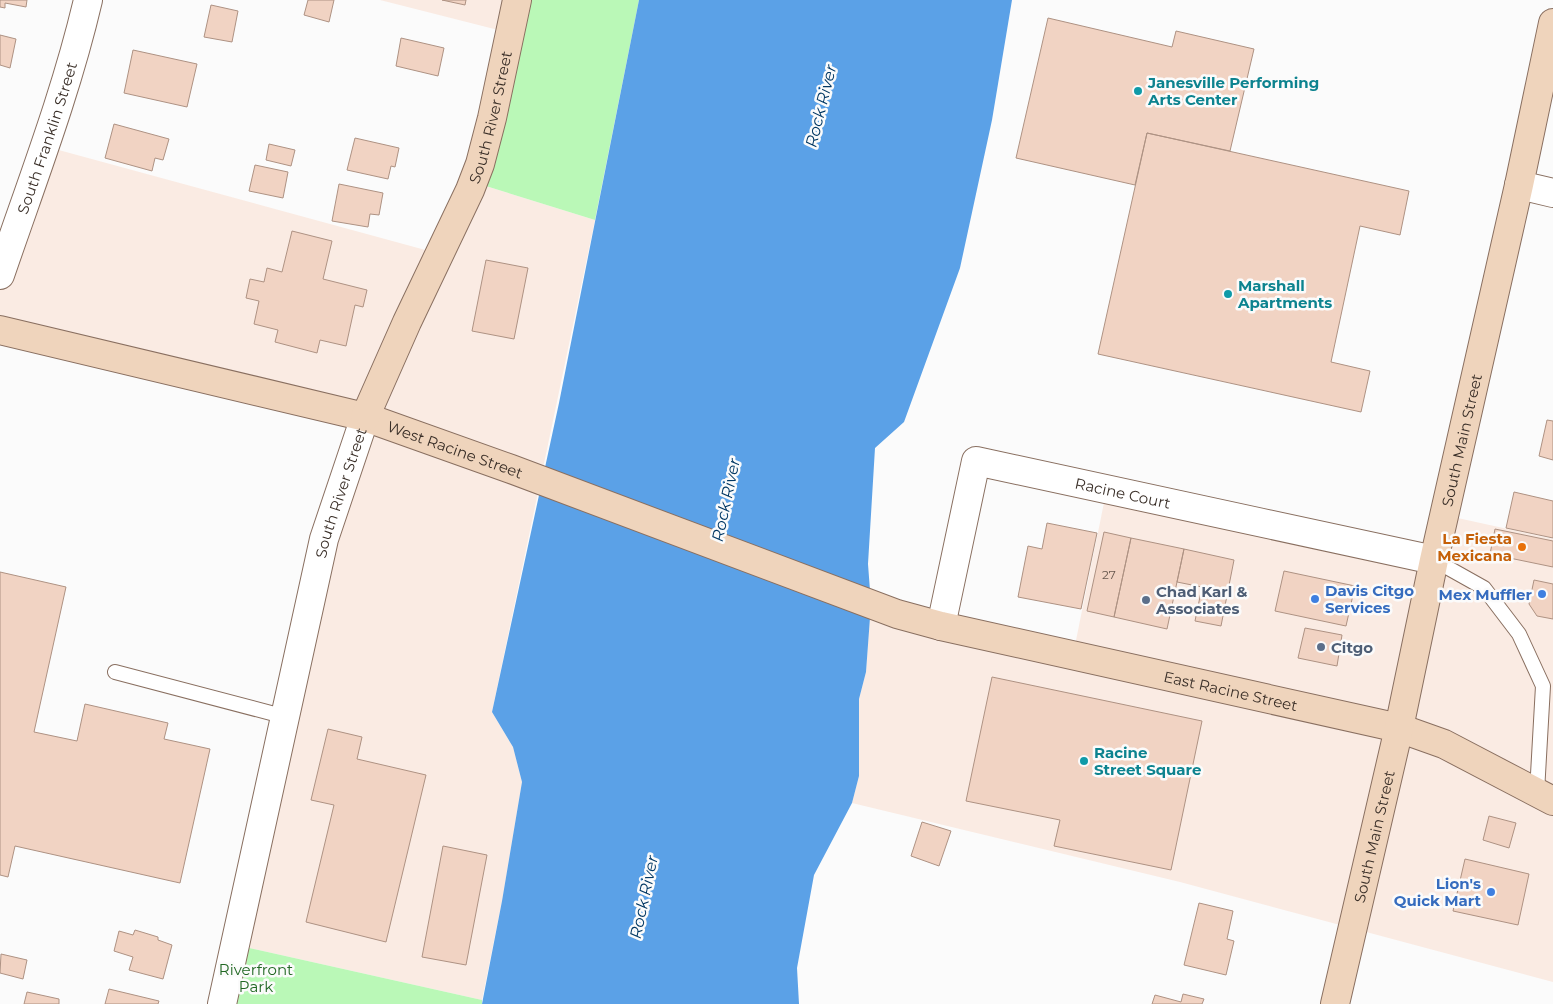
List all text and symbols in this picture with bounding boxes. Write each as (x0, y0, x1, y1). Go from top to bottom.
street label: South River Street (464, 49, 515, 186)
street label: South Franklin Street (13, 59, 81, 216)
water label: Rock River (802, 62, 841, 149)
place label: Janesville Performing Arts Center (1147, 73, 1319, 109)
marker: Janesville Performing Arts Center (1132, 85, 1144, 97)
place label: Marshall Apartments (1237, 276, 1332, 312)
marker: Marshall Apartments (1222, 288, 1234, 300)
street label: South Main Street (1437, 372, 1485, 508)
street label: West Racine Street (385, 416, 526, 482)
street label: South River Street (311, 425, 370, 560)
water label: Rock River (708, 456, 744, 543)
street label: Racine Court (1073, 473, 1173, 512)
place label: La Fiesta Mexicana (1437, 529, 1512, 565)
marker: La Fiesta Mexicana (1516, 541, 1528, 553)
house number: 27 (1102, 567, 1116, 582)
place label: Davis Citgo Services (1325, 581, 1414, 617)
place label: Chad Karl & Associates (1155, 582, 1248, 618)
place label: Mex Muffler (1439, 585, 1533, 604)
marker: Mex Muffler (1536, 588, 1548, 600)
marker: Davis Citgo Services (1309, 593, 1321, 605)
marker: Chad Karl & Associates (1140, 594, 1152, 606)
place label: Citgo (1331, 638, 1373, 657)
marker: Citgo (1315, 641, 1327, 653)
street label: East Racine Street (1162, 666, 1300, 715)
place label: Racine Street Square (1094, 743, 1201, 779)
marker: Racine Street Square (1078, 755, 1090, 767)
street label: South Main Street (1349, 768, 1398, 905)
water label: Rock River (626, 853, 662, 940)
place label: Lion's Quick Mart (1394, 874, 1481, 910)
marker: Lion's Quick Mart (1485, 886, 1497, 898)
park label: Riverfront Park (219, 960, 293, 996)

